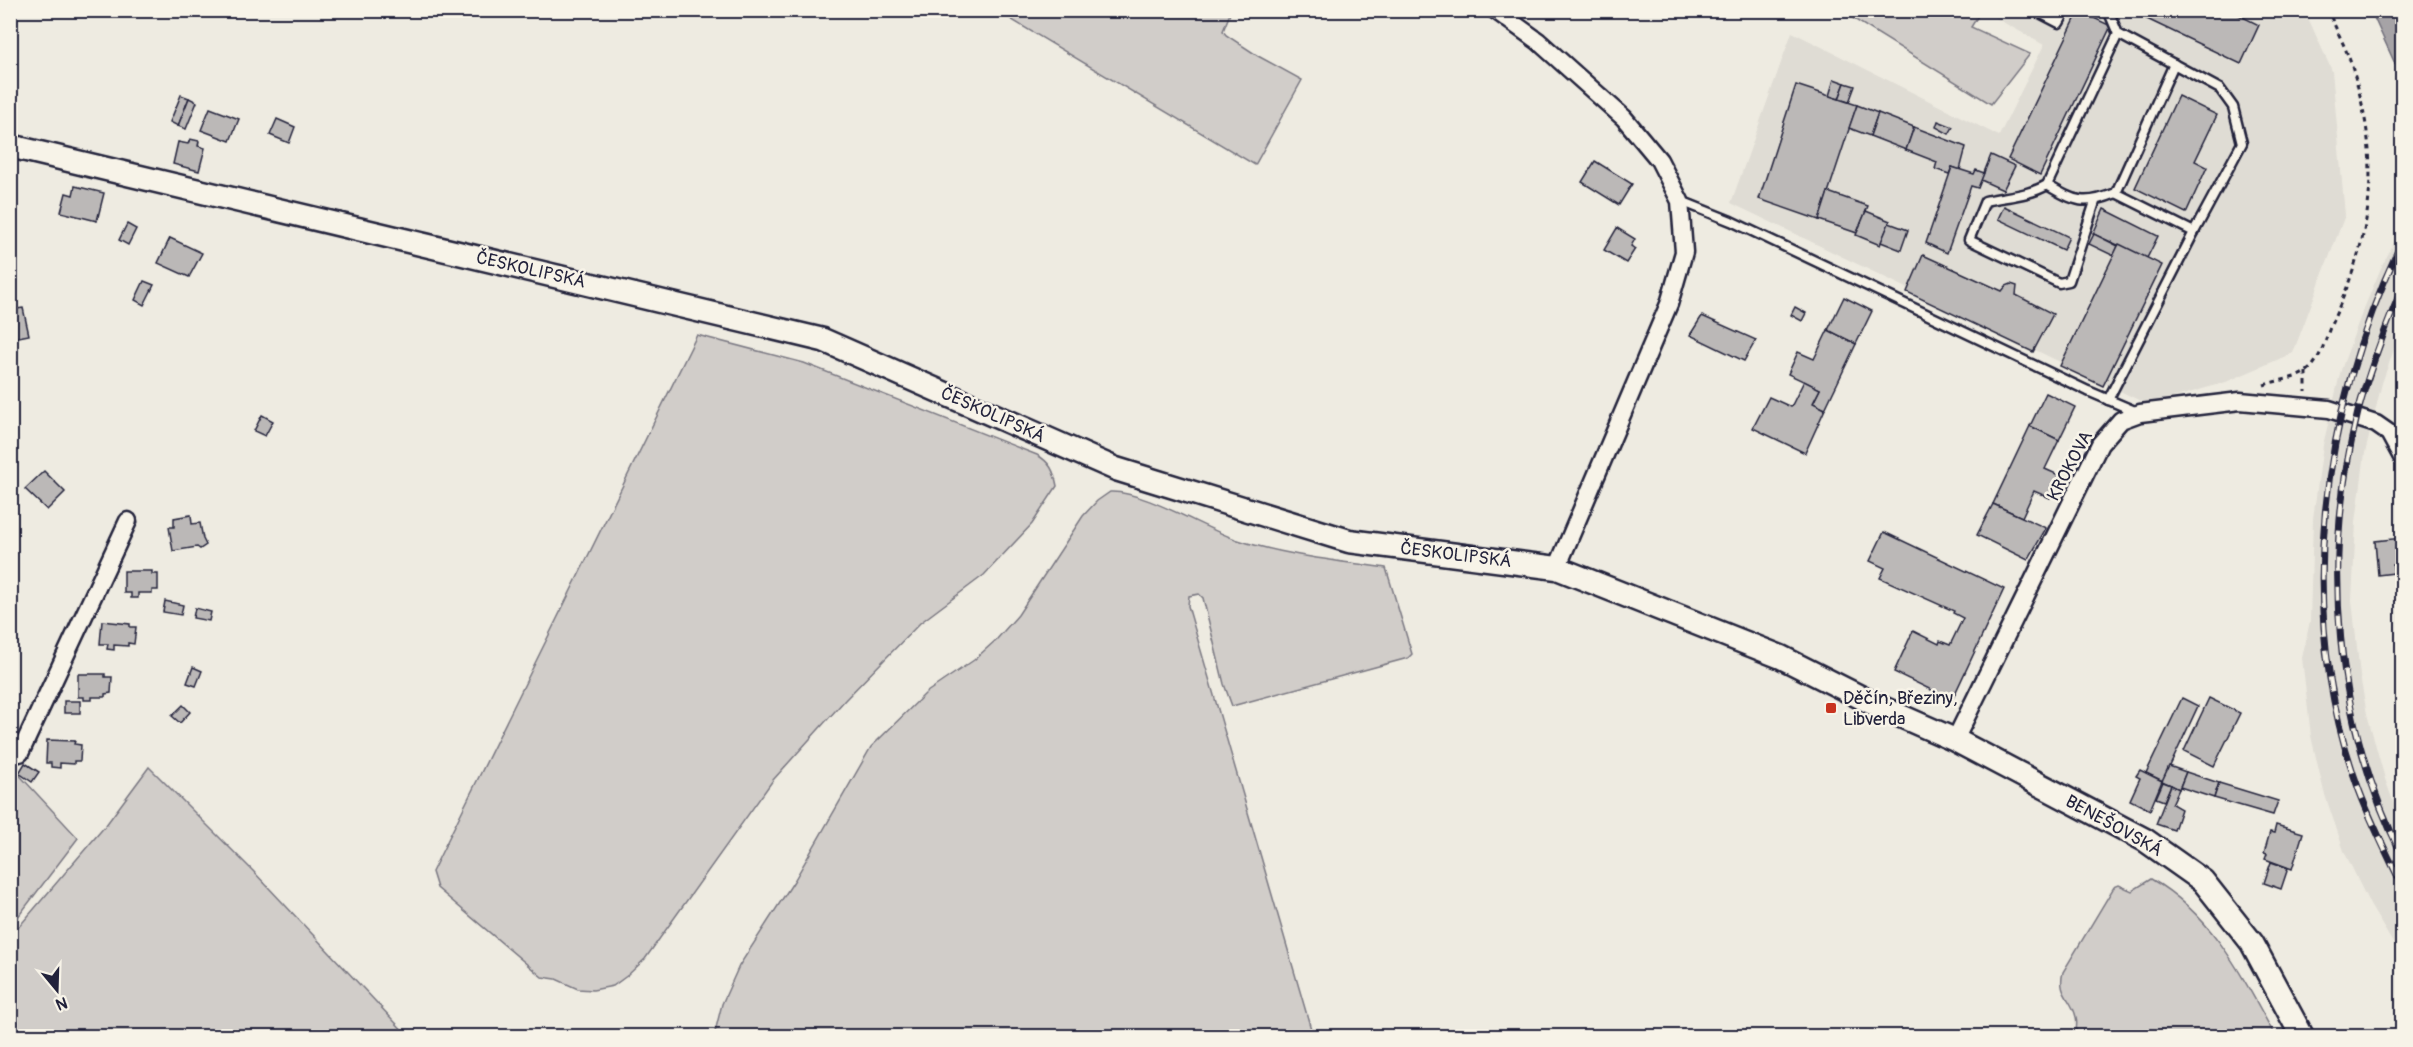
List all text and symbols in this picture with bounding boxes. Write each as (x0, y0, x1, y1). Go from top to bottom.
street label: ČESKOLIPSKÁ (474, 246, 588, 294)
street label: ČESKOLIPSKÁ (937, 382, 1049, 448)
street label: KROKOVA (2042, 427, 2098, 505)
street label: ČESKOLIPSKÁ (1399, 537, 1513, 573)
place label: Děčín, Březiny, Libverda (1843, 687, 1957, 731)
marker: Děčín, Březiny, Libverda (1824, 701, 1838, 715)
street label: BENEŠOVSKÁ (2061, 789, 2167, 862)
north arrow (27, 960, 87, 1020)
text: N (53, 992, 70, 1015)

